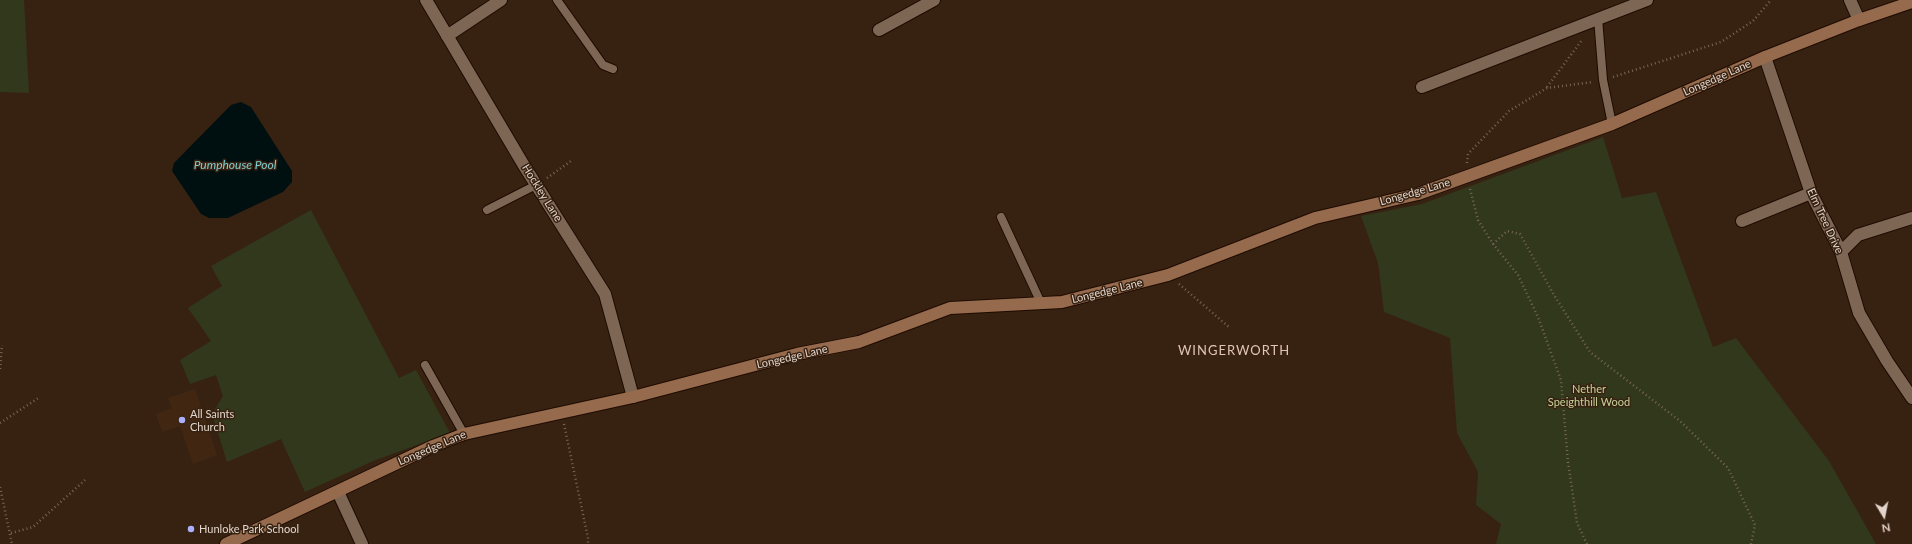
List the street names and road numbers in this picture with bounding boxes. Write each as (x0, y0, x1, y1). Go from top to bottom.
street label: Longedge Lane (1681, 57, 1753, 99)
street label: Hockley Lane (519, 162, 565, 224)
street label: Longedge Lane (1378, 176, 1452, 208)
street label: Elm Tree Drive (1804, 186, 1846, 256)
street label: Longedge Lane (1070, 276, 1144, 306)
street label: Longedge Lane (755, 342, 829, 372)
street label: Longedge Lane (396, 428, 468, 468)

